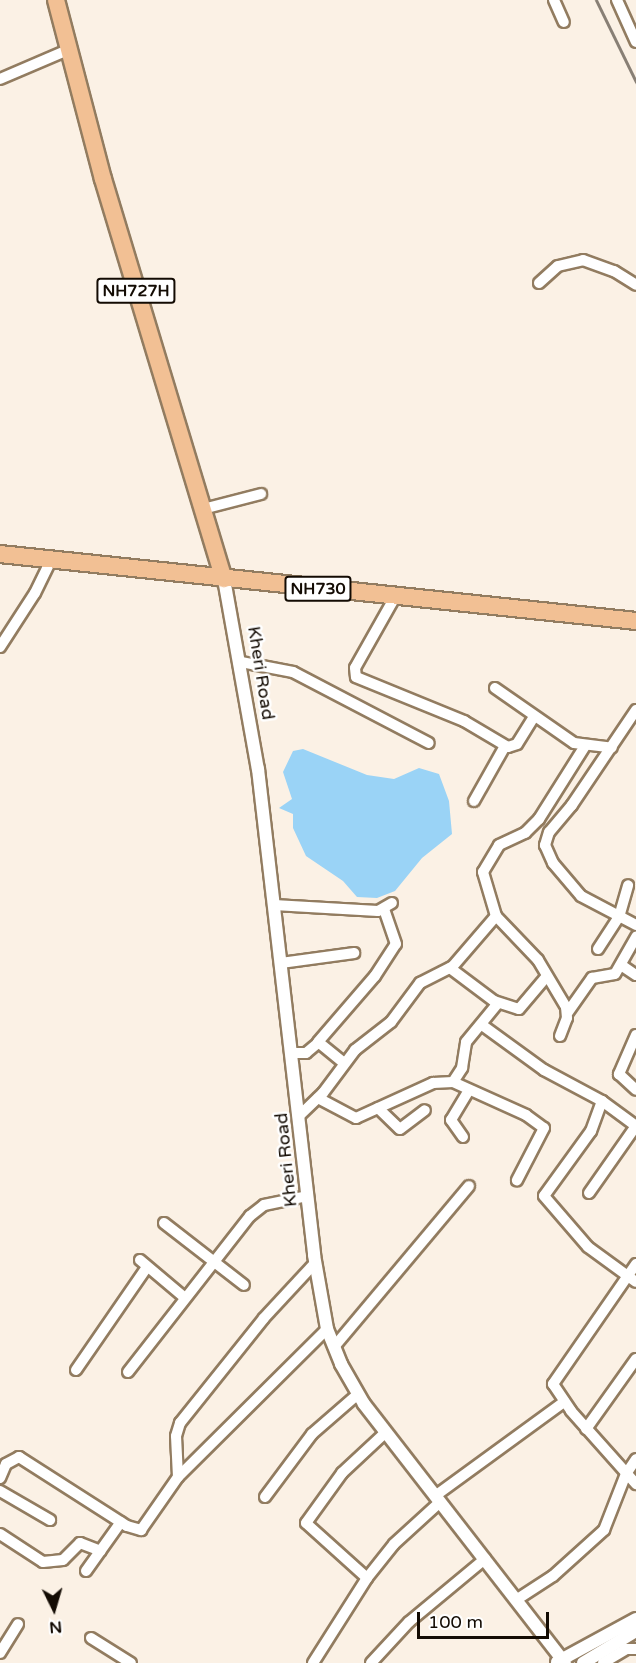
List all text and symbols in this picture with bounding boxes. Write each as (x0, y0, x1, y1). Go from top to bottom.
road number: NH727H (96, 278, 176, 304)
road number: NH730 (284, 576, 352, 602)
street label: Kheri Road (243, 625, 279, 721)
street label: Kheri Road (270, 1112, 302, 1208)
north arrow (24, 1579, 84, 1639)
scale bar (420, 1600, 552, 1638)
text: 100 m (428, 1611, 483, 1633)
text: N (48, 1616, 63, 1637)

